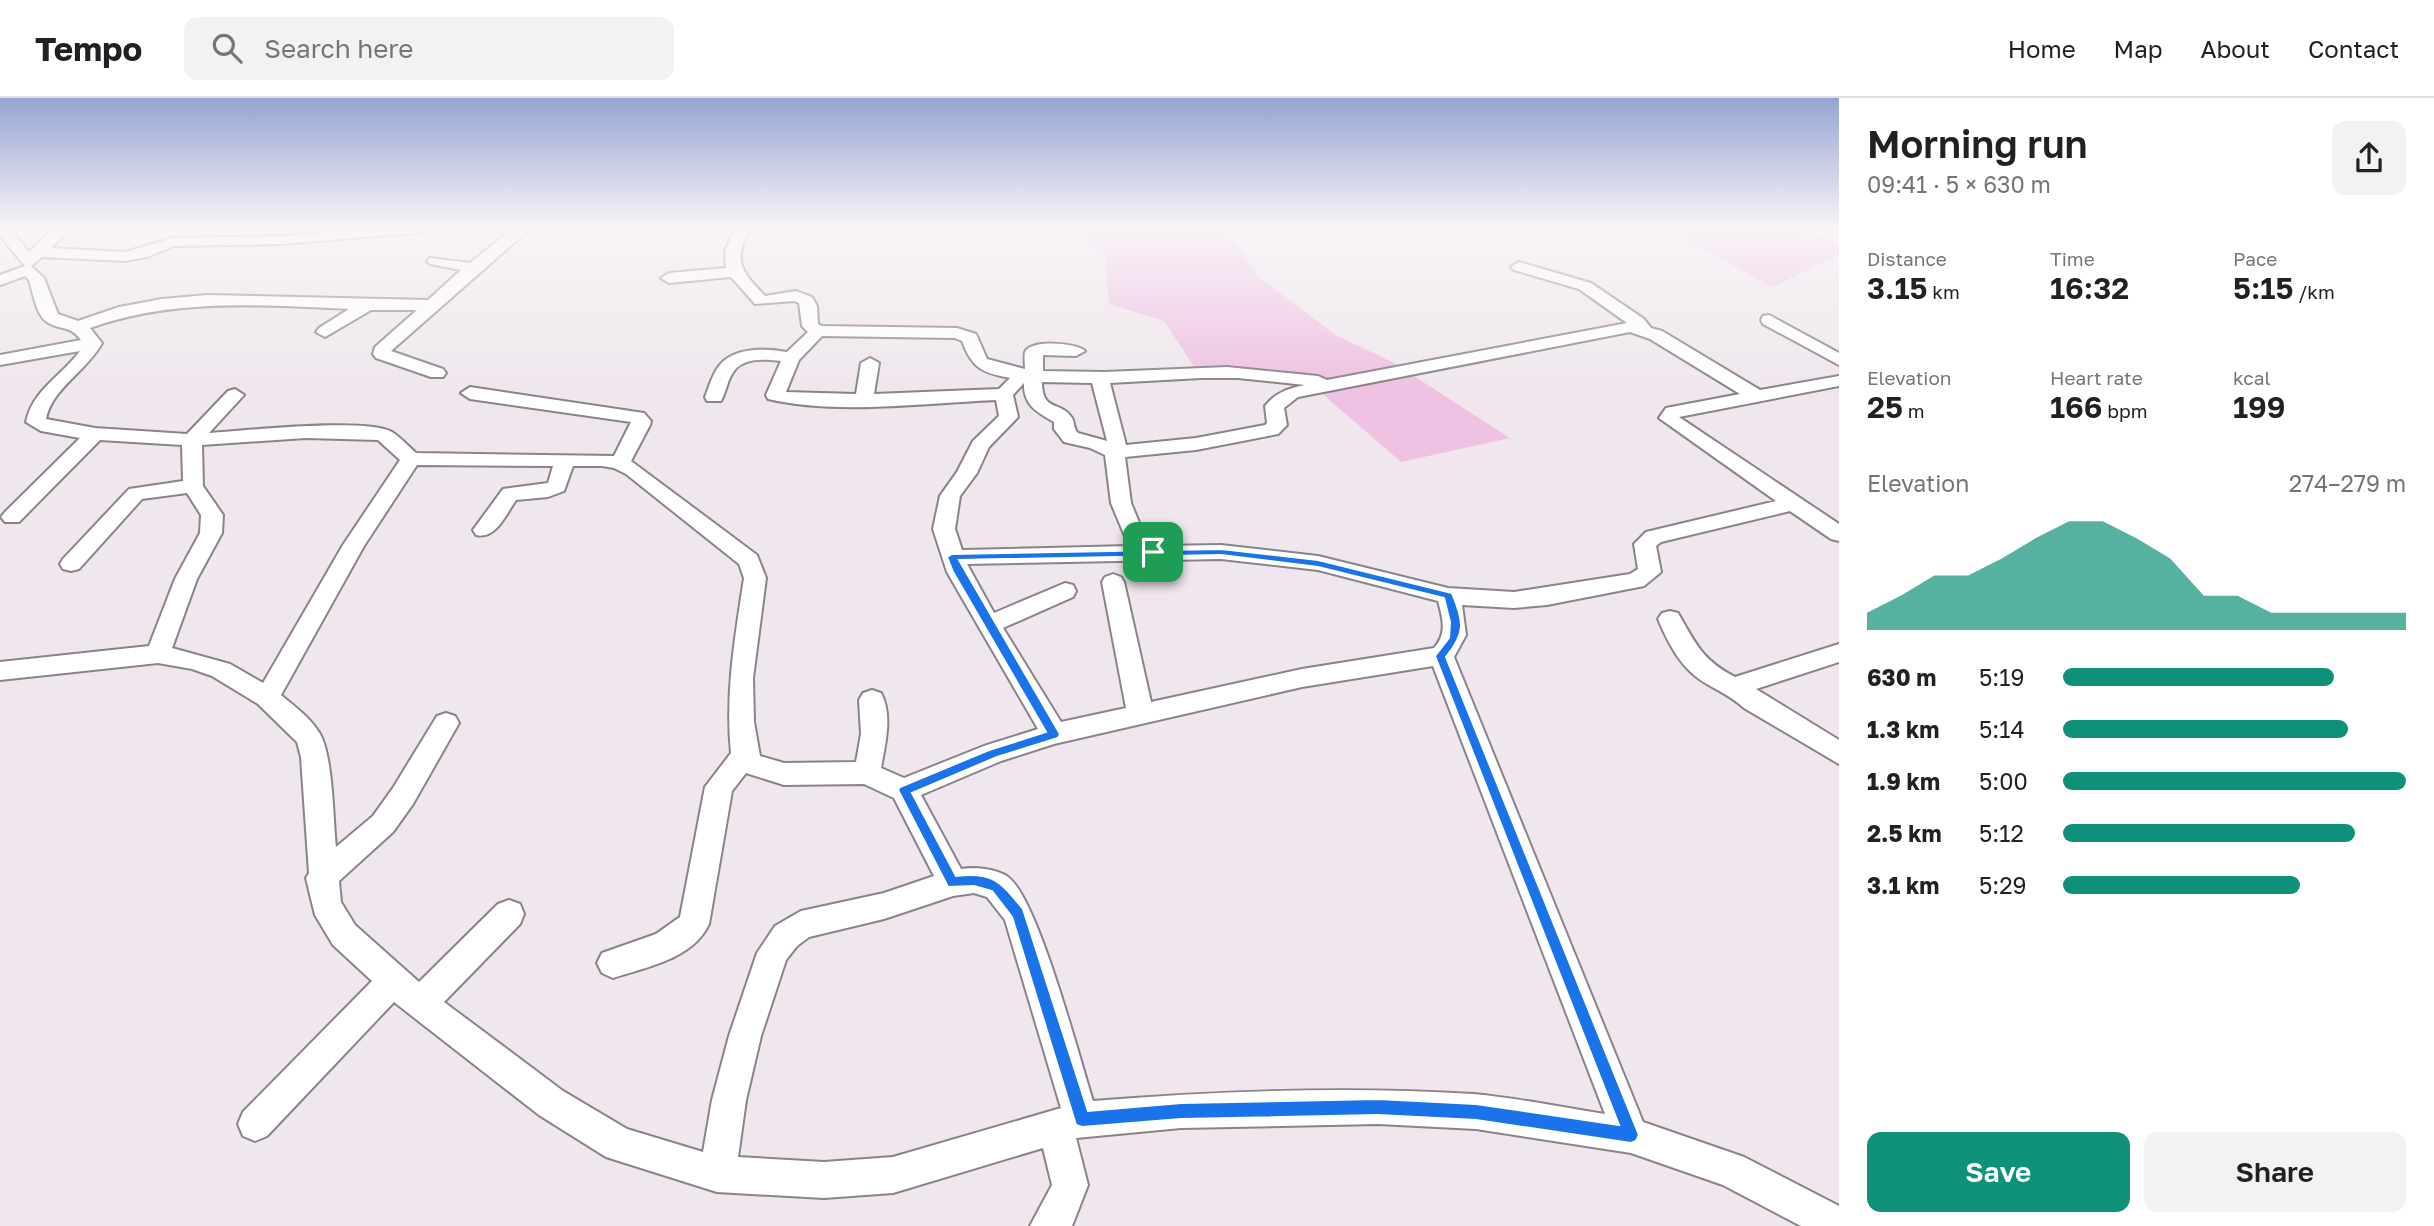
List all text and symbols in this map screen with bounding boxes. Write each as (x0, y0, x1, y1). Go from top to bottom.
search box (184, 17, 674, 80)
text: Tempo (35, 29, 142, 68)
icon: search (208, 29, 246, 67)
text: Search here (264, 33, 413, 64)
text: Home (2008, 34, 2076, 63)
text: Map (2114, 34, 2163, 63)
text: About (2201, 34, 2270, 63)
text: Contact (2308, 34, 2399, 63)
text: Morning run (1867, 121, 2088, 166)
button: share (2332, 121, 2406, 195)
text: 09:41 · 5 × 630 m (1867, 170, 2051, 198)
text: Distance (1867, 247, 1947, 270)
text: Time (2050, 247, 2095, 270)
text: Pace (2233, 247, 2277, 270)
text: 3.15 (1867, 270, 1928, 306)
text: 16:32 (2050, 270, 2129, 306)
text: 5:15 (2233, 270, 2293, 306)
text: km (1928, 280, 1960, 303)
text: /km (2293, 280, 2335, 303)
text: Elevation (1867, 366, 1952, 389)
text: Heart rate (2050, 366, 2143, 389)
text: kcal (2233, 366, 2271, 389)
text: 25 (1867, 389, 1903, 425)
text: 166 (2050, 389, 2103, 425)
text: 199 (2233, 389, 2286, 425)
text: m (1903, 399, 1925, 422)
text: bpm (2103, 399, 2148, 422)
text: Elevation (1867, 469, 1969, 497)
text: 274–279 m (2289, 469, 2406, 497)
pin (1123, 522, 1183, 582)
icon: arrive (1134, 533, 1172, 571)
text: 630 m (1867, 663, 1936, 691)
text: 5:19 (1979, 663, 2024, 691)
text: 1.3 km (1867, 715, 1939, 743)
text: 5:14 (1979, 715, 2024, 743)
text: 1.9 km (1867, 767, 1940, 795)
text: 5:00 (1979, 767, 2028, 795)
text: 2.5 km (1867, 819, 1942, 847)
text: 5:12 (1979, 819, 2024, 847)
text: 3.1 km (1867, 871, 1939, 899)
text: 5:29 (1979, 871, 2027, 899)
button: Save (1867, 1132, 2130, 1212)
button: Share (2144, 1132, 2406, 1212)

